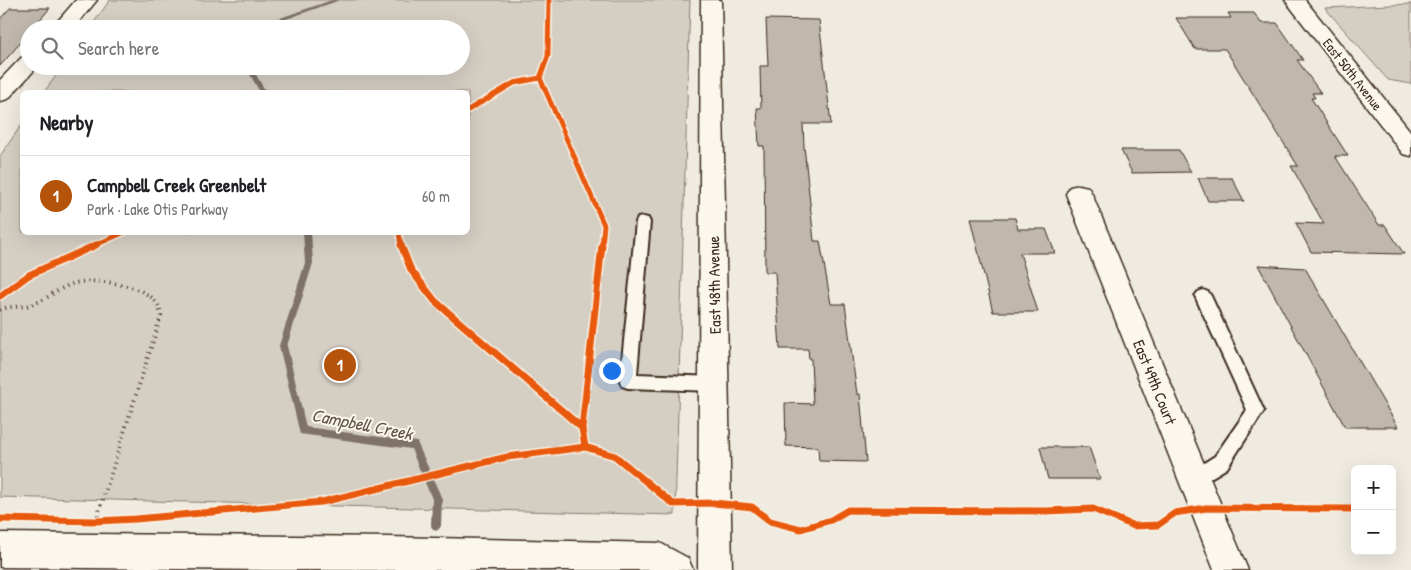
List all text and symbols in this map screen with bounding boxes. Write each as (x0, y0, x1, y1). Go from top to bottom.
search box (20, 20, 470, 75)
icon: search (38, 34, 66, 62)
street label: East 50th Avenue (1319, 34, 1387, 114)
text: Search here (78, 35, 159, 61)
text: Nearby (40, 108, 93, 137)
text: Campbell Creek Greenbelt (87, 172, 266, 198)
text: 1 (53, 185, 59, 207)
text: 60 m (422, 185, 450, 207)
text: Park · Lake Otis Parkway (87, 198, 228, 220)
street label: East 48th Avenue (702, 235, 726, 334)
street label: East 49th Court (1128, 336, 1182, 428)
pin: 1 (324, 346, 356, 384)
your location (599, 358, 625, 384)
water label: Campbell Creek (310, 402, 416, 446)
map controls (1351, 465, 1396, 555)
button: + (1351, 465, 1396, 510)
button: − (1351, 510, 1396, 555)

